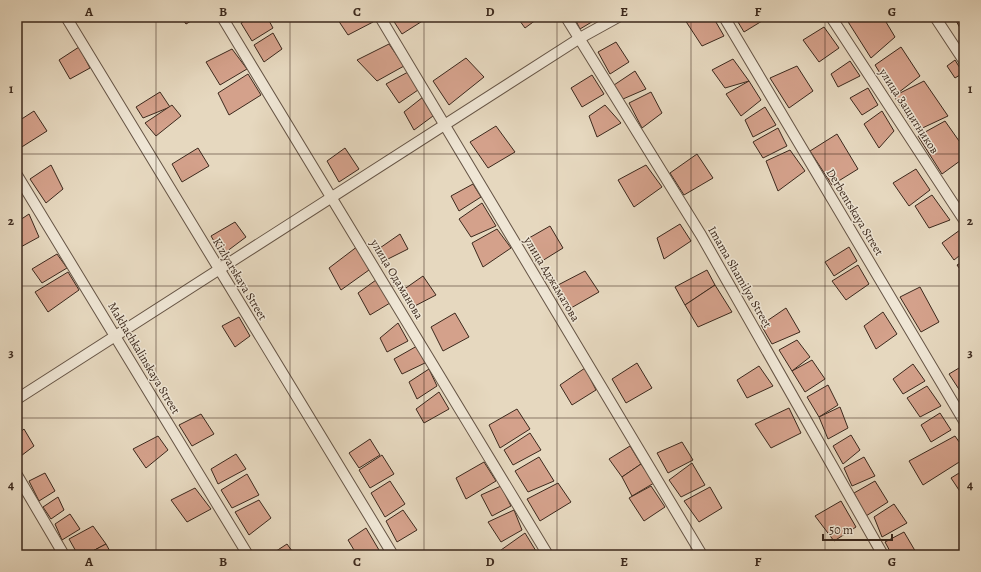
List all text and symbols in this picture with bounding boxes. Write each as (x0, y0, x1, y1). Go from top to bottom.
text: A (84, 3, 94, 20)
text: B (219, 3, 227, 20)
text: C (353, 3, 361, 20)
text: D (485, 3, 495, 20)
text: E (620, 3, 628, 20)
text: F (755, 3, 762, 20)
text: G (888, 3, 896, 20)
street label: улица Защитников (875, 64, 943, 157)
text: 1 (9, 80, 14, 97)
text: 1 (968, 80, 973, 97)
street label: Derbentskaya Street (823, 165, 887, 259)
text: 2 (8, 212, 15, 229)
text: 2 (967, 212, 974, 229)
street label: Imama Shamilya Street (704, 223, 776, 331)
street label: улица Аджаматова (520, 233, 584, 325)
street label: Kizlyarskaya Street (209, 235, 271, 323)
street label: улица Одаманова (366, 235, 427, 322)
street label: Makhachkalinskaya Street (104, 299, 184, 417)
text: 3 (8, 344, 14, 361)
text: 3 (967, 344, 973, 361)
text: 4 (8, 476, 14, 493)
text: 4 (967, 476, 973, 493)
scale bar (823, 516, 892, 542)
text: 50 m (829, 522, 853, 538)
text: A (84, 553, 94, 570)
text: B (219, 553, 227, 570)
text: C (353, 553, 361, 570)
text: D (485, 553, 495, 570)
text: E (620, 553, 628, 570)
text: F (755, 553, 762, 570)
text: G (888, 553, 896, 570)

